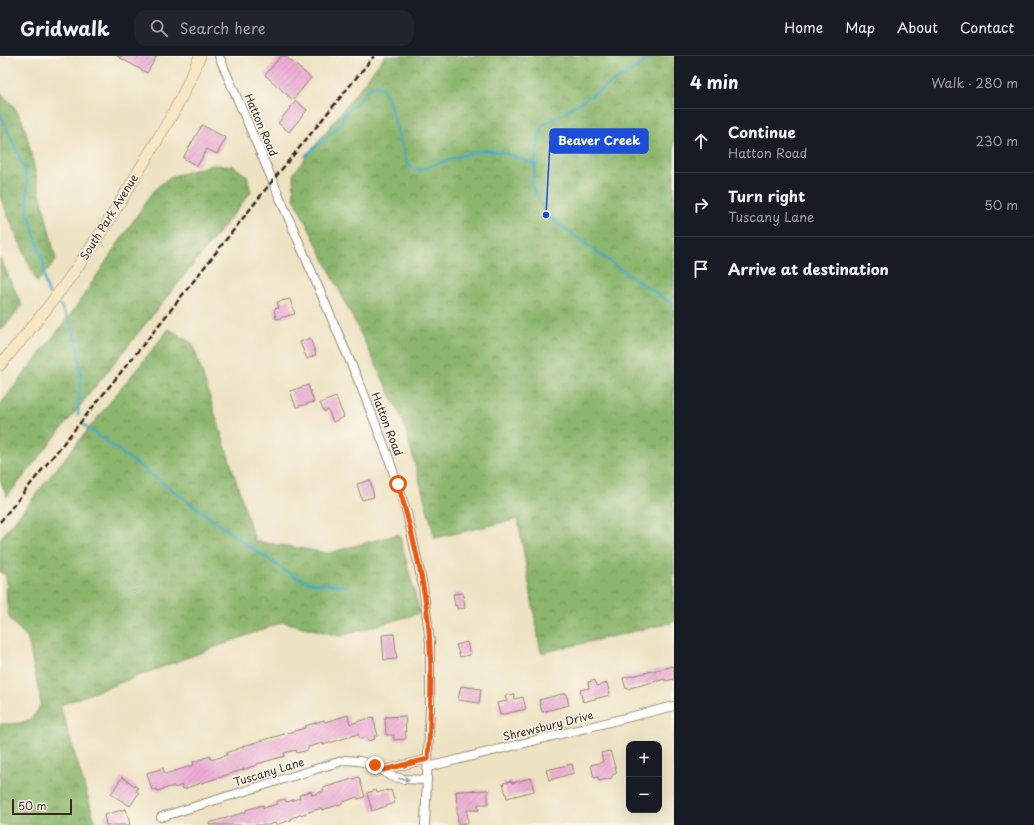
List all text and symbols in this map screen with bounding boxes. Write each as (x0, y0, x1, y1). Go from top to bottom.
search box (134, 10, 414, 46)
text: Gridwalk (20, 14, 110, 42)
text: Search here (180, 16, 265, 39)
icon: search (148, 17, 170, 39)
text: Home (784, 17, 823, 38)
text: Map (845, 17, 875, 38)
text: About (897, 17, 938, 38)
text: Contact (960, 17, 1014, 38)
text: 4 min (690, 69, 738, 95)
text: Walk · 280 m (931, 73, 1018, 92)
street label: Hatton Road (241, 91, 282, 159)
text: Continue (728, 120, 796, 143)
callout: Beaver Creek (550, 129, 648, 153)
icon: ahead (690, 130, 712, 152)
text: Beaver Creek (558, 131, 640, 149)
text: 230 m (976, 131, 1018, 150)
text: Hatton Road (728, 143, 807, 162)
street label: South Park Avenue (75, 171, 142, 263)
text: Turn right (728, 184, 805, 207)
icon: right (690, 194, 712, 216)
text: 50 m (984, 195, 1018, 214)
text: Tuscany Lane (728, 207, 814, 226)
text: Arrive at destination (728, 257, 889, 280)
icon: arrive (690, 258, 712, 280)
street label: Hatton Road (367, 389, 407, 458)
route start (389, 475, 407, 493)
street label: Shrewsbury Drive (501, 706, 595, 745)
map controls (626, 741, 662, 813)
button: + (626, 741, 662, 777)
street label: Tuscany Lane (231, 753, 306, 790)
route end (366, 756, 384, 774)
one-way arrow (398, 775, 410, 782)
button: − (626, 777, 662, 813)
scale bar (12, 797, 72, 816)
text: 50 m (18, 797, 47, 814)

